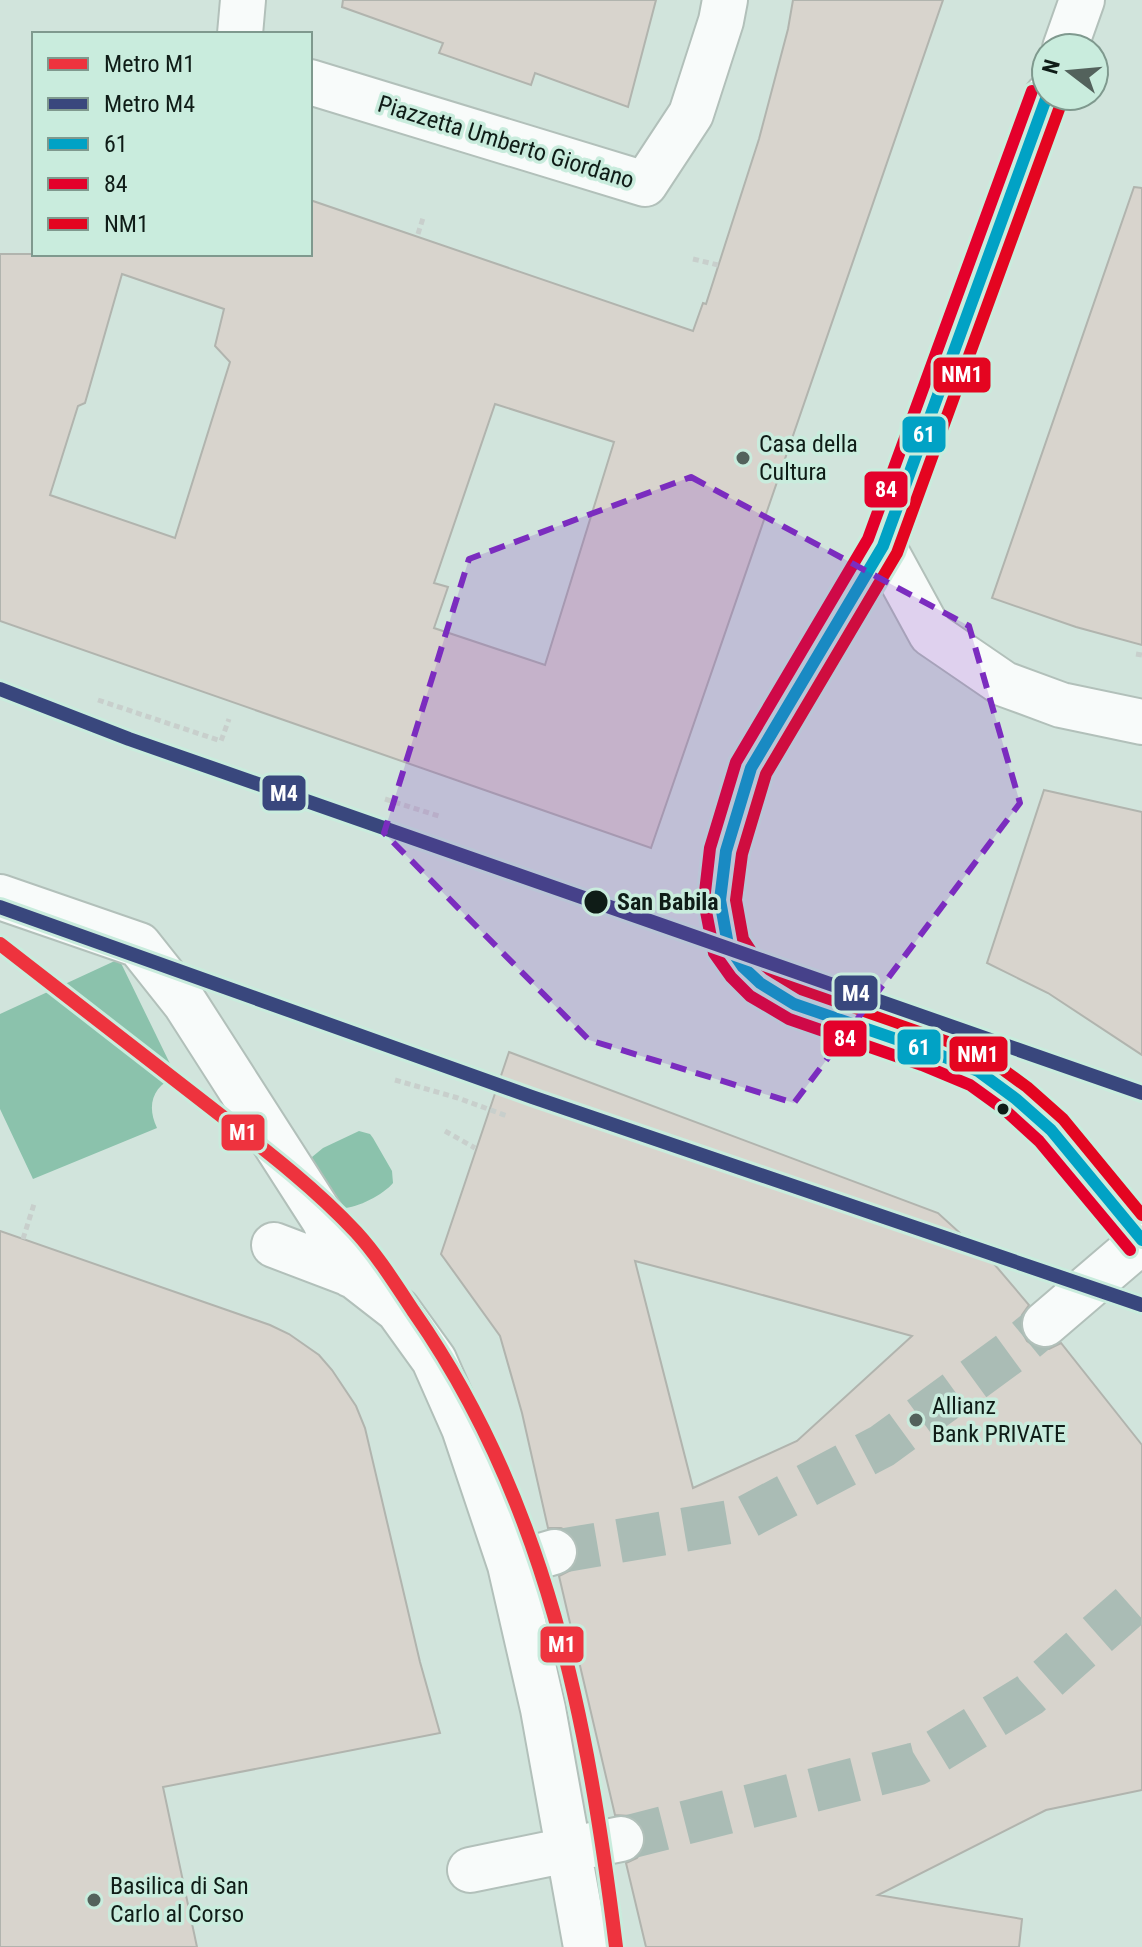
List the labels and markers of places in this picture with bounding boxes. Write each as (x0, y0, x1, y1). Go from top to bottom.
place label: Casa della Cultura (759, 430, 858, 486)
marker: Casa della Cultura (734, 449, 752, 467)
marker: San Babila (582, 888, 610, 916)
place label: San Babila (617, 888, 719, 916)
unlabelled marker (995, 1101, 1011, 1117)
place label: Allianz Bank PRIVATE (932, 1392, 1066, 1448)
marker: Allianz Bank PRIVATE (907, 1411, 925, 1429)
place label: Basilica di San Carlo al Corso (110, 1872, 249, 1928)
marker: Basilica di San Carlo al Corso (85, 1891, 103, 1909)

